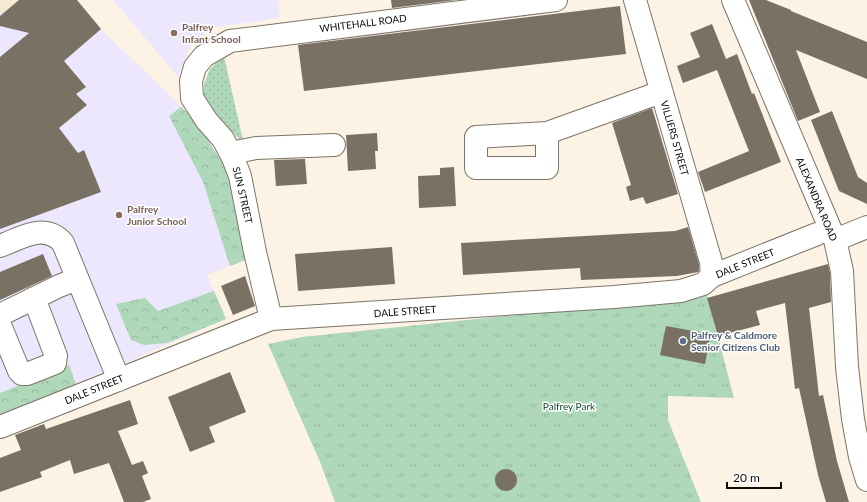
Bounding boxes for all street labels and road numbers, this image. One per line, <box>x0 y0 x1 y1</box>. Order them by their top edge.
street label: WHITEHALL ROAD <box>319 12 408 34</box>
street label: VILLIERS STREET <box>659 99 692 177</box>
street label: ALEXANDRA ROAD <box>794 155 840 243</box>
street label: SUN STREET <box>231 165 255 225</box>
street label: DALE STREET <box>714 246 776 280</box>
street label: DALE STREET <box>373 303 437 319</box>
street label: DALE STREET <box>63 372 125 406</box>

